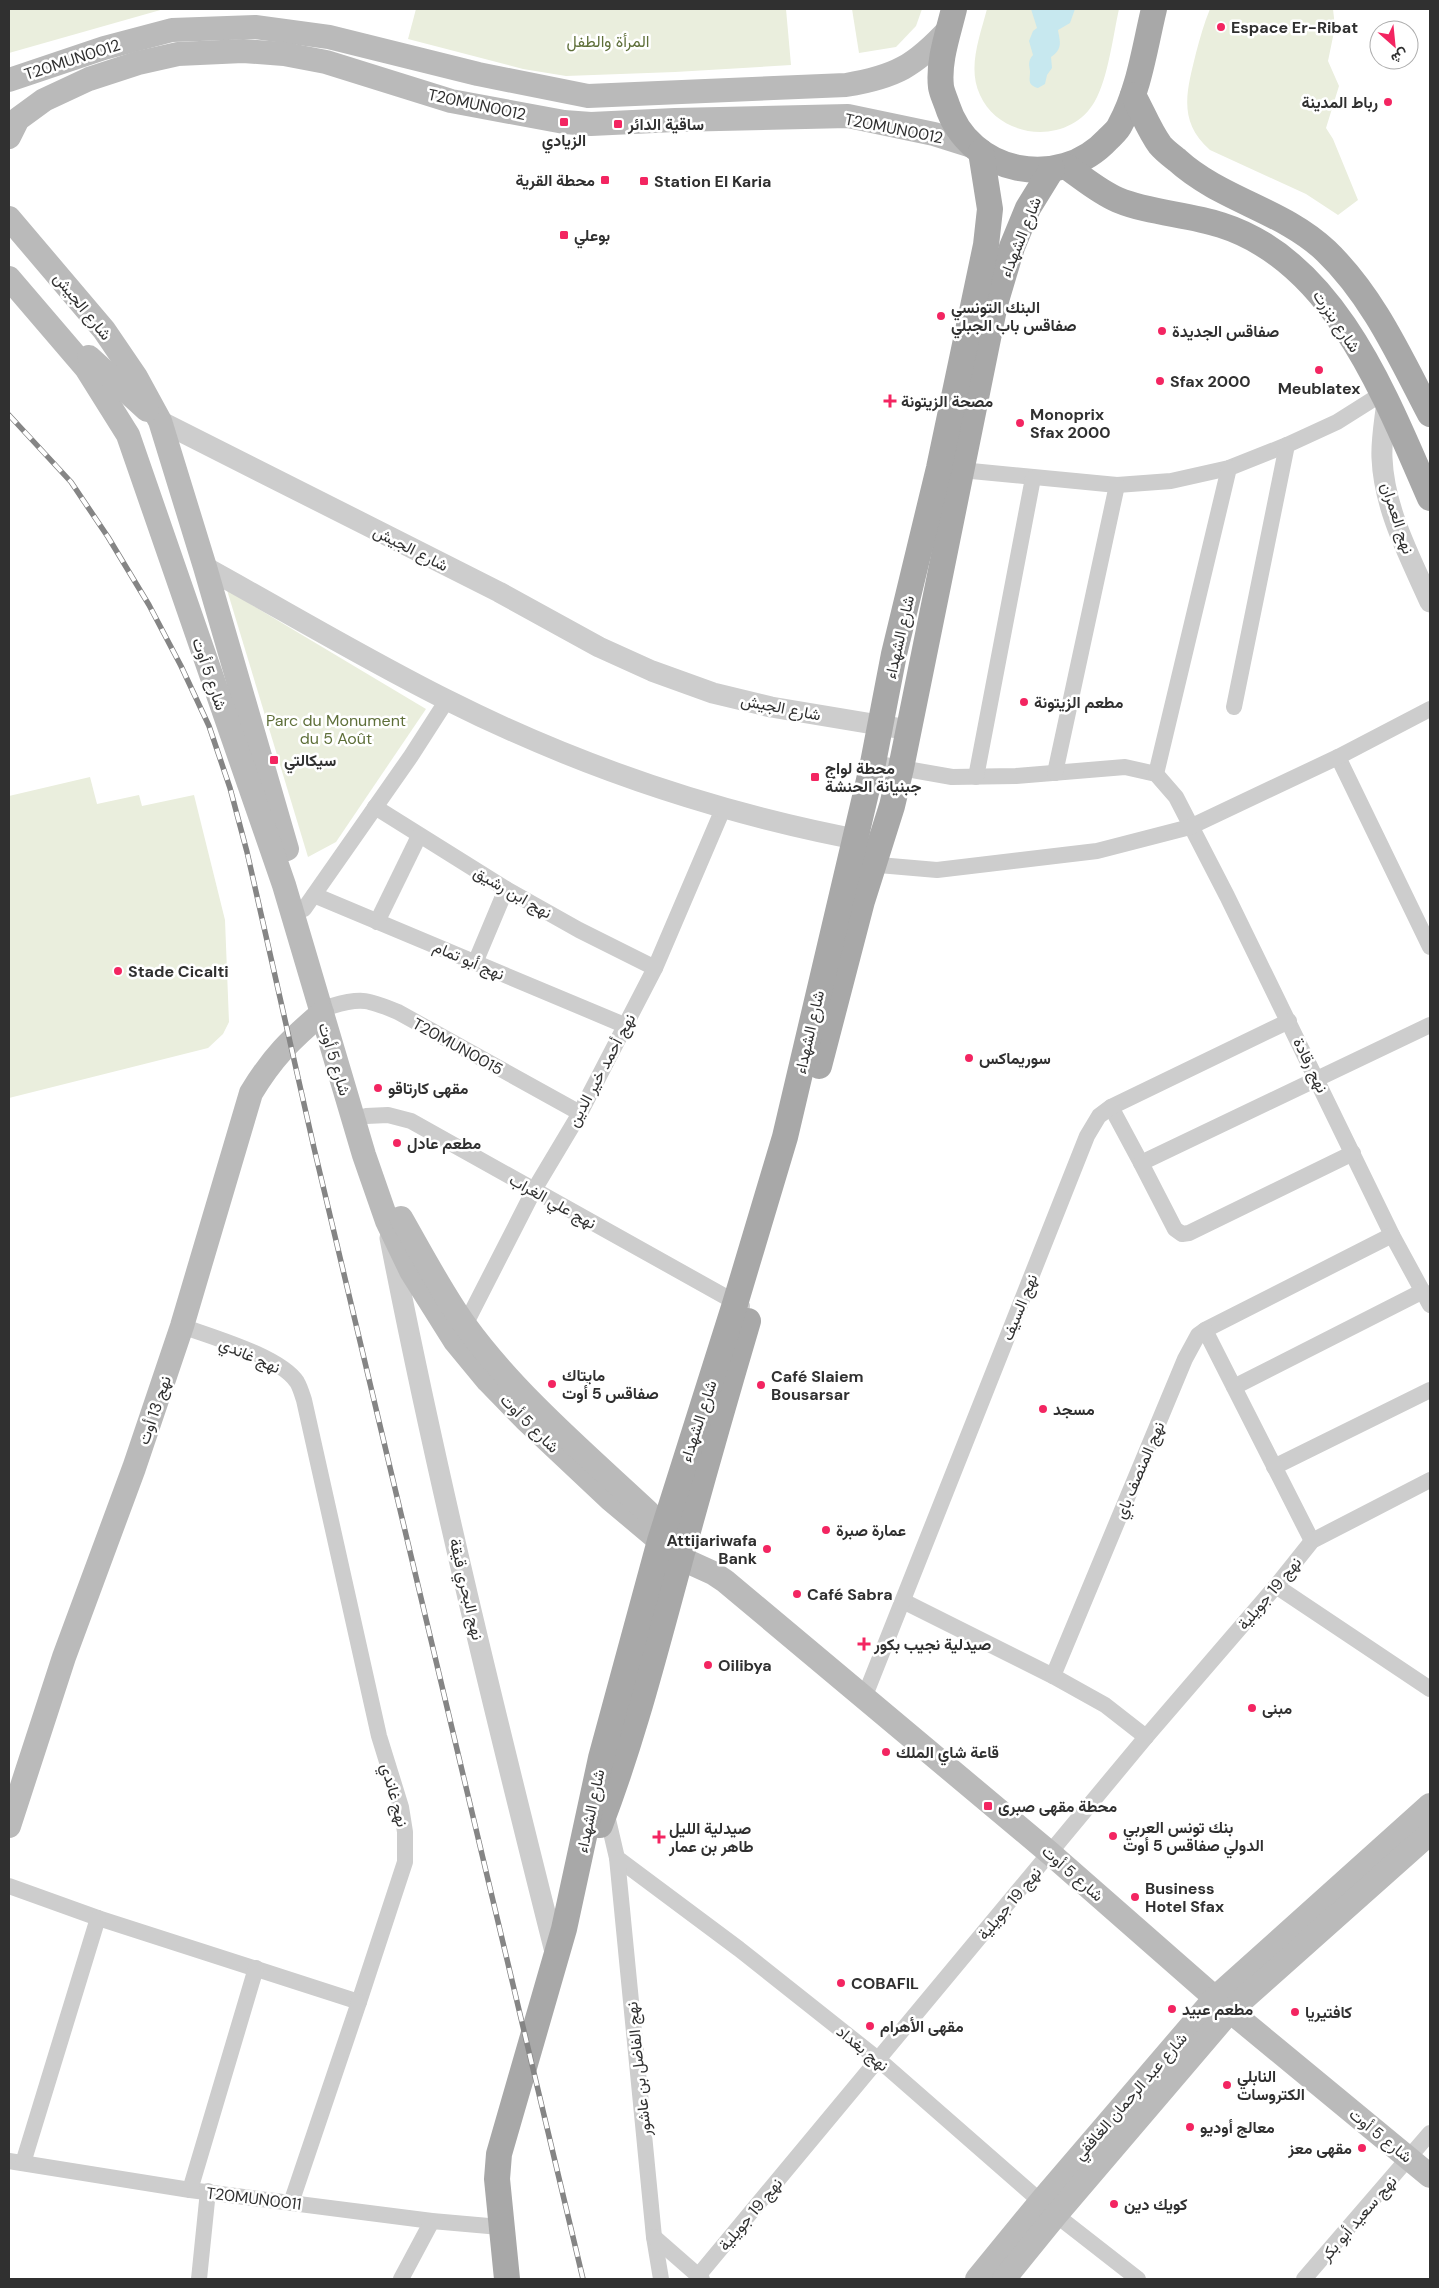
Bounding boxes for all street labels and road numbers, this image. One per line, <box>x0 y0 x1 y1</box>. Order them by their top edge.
street label: T20MUN0012 <box>21 34 123 85</box>
street label: T20MUN0012 <box>426 84 528 125</box>
street label: T20MUN0012 <box>843 109 945 148</box>
street label: شارع الشهداء <box>995 194 1047 281</box>
street label: شارع الجيش <box>48 268 116 345</box>
street label: شارع بنزرت <box>1307 286 1365 357</box>
street label: نهج العمران <box>1375 480 1419 557</box>
street label: شارع الجيش <box>369 521 452 577</box>
street label: شارع الشهداء <box>880 593 920 681</box>
street label: شارع 5 أوت <box>186 635 232 713</box>
street label: شارع الجيش <box>739 689 823 727</box>
street label: نهج ابن رشيق <box>469 862 556 924</box>
street label: نهج أبو تمام <box>430 936 508 986</box>
street label: شارع الشهداء <box>790 988 830 1076</box>
street label: نهج أحمد خير الدين <box>563 1010 641 1131</box>
street label: T20MUN0015 <box>409 1013 507 1080</box>
street label: شارع 5 أوت <box>313 1020 356 1099</box>
street label: نهج رقادة <box>1287 1034 1333 1097</box>
street label: نهج علي الغراب <box>504 1169 600 1237</box>
street label: نهج السيف <box>997 1271 1043 1344</box>
street label: نهج غاندي <box>215 1333 284 1381</box>
street label: نهج 13 أوت <box>133 1373 177 1448</box>
street label: شارع الشهداء <box>675 1378 723 1465</box>
street label: شارع 5 أوت <box>495 1389 564 1458</box>
street label: نهج المنصف باي <box>1110 1418 1172 1523</box>
street label: نهج البحري قيقة <box>442 1536 488 1643</box>
street label: نهج 19 جويلية <box>1233 1552 1307 1635</box>
street label: نهج غاندي <box>373 1761 413 1830</box>
street label: شارع الشهداء <box>571 1767 611 1855</box>
street label: شارع 5 أوت <box>1037 1841 1108 1907</box>
street label: نهج 19 جويلية <box>973 1862 1047 1945</box>
street label: نهج الفاضل بن عاشور <box>621 2001 657 2138</box>
street label: نهج بغداد <box>832 2021 893 2077</box>
street label: شارع عبد الرحمان الغافقي <box>1069 2028 1194 2167</box>
street label: شارع 5 أوت <box>1344 2104 1417 2168</box>
street label: نهج سعيد أبو بكر <box>1315 2171 1402 2267</box>
street label: نهج 19 جويلية <box>714 2173 788 2256</box>
street label: T20MUN0011 <box>205 2182 303 2215</box>

